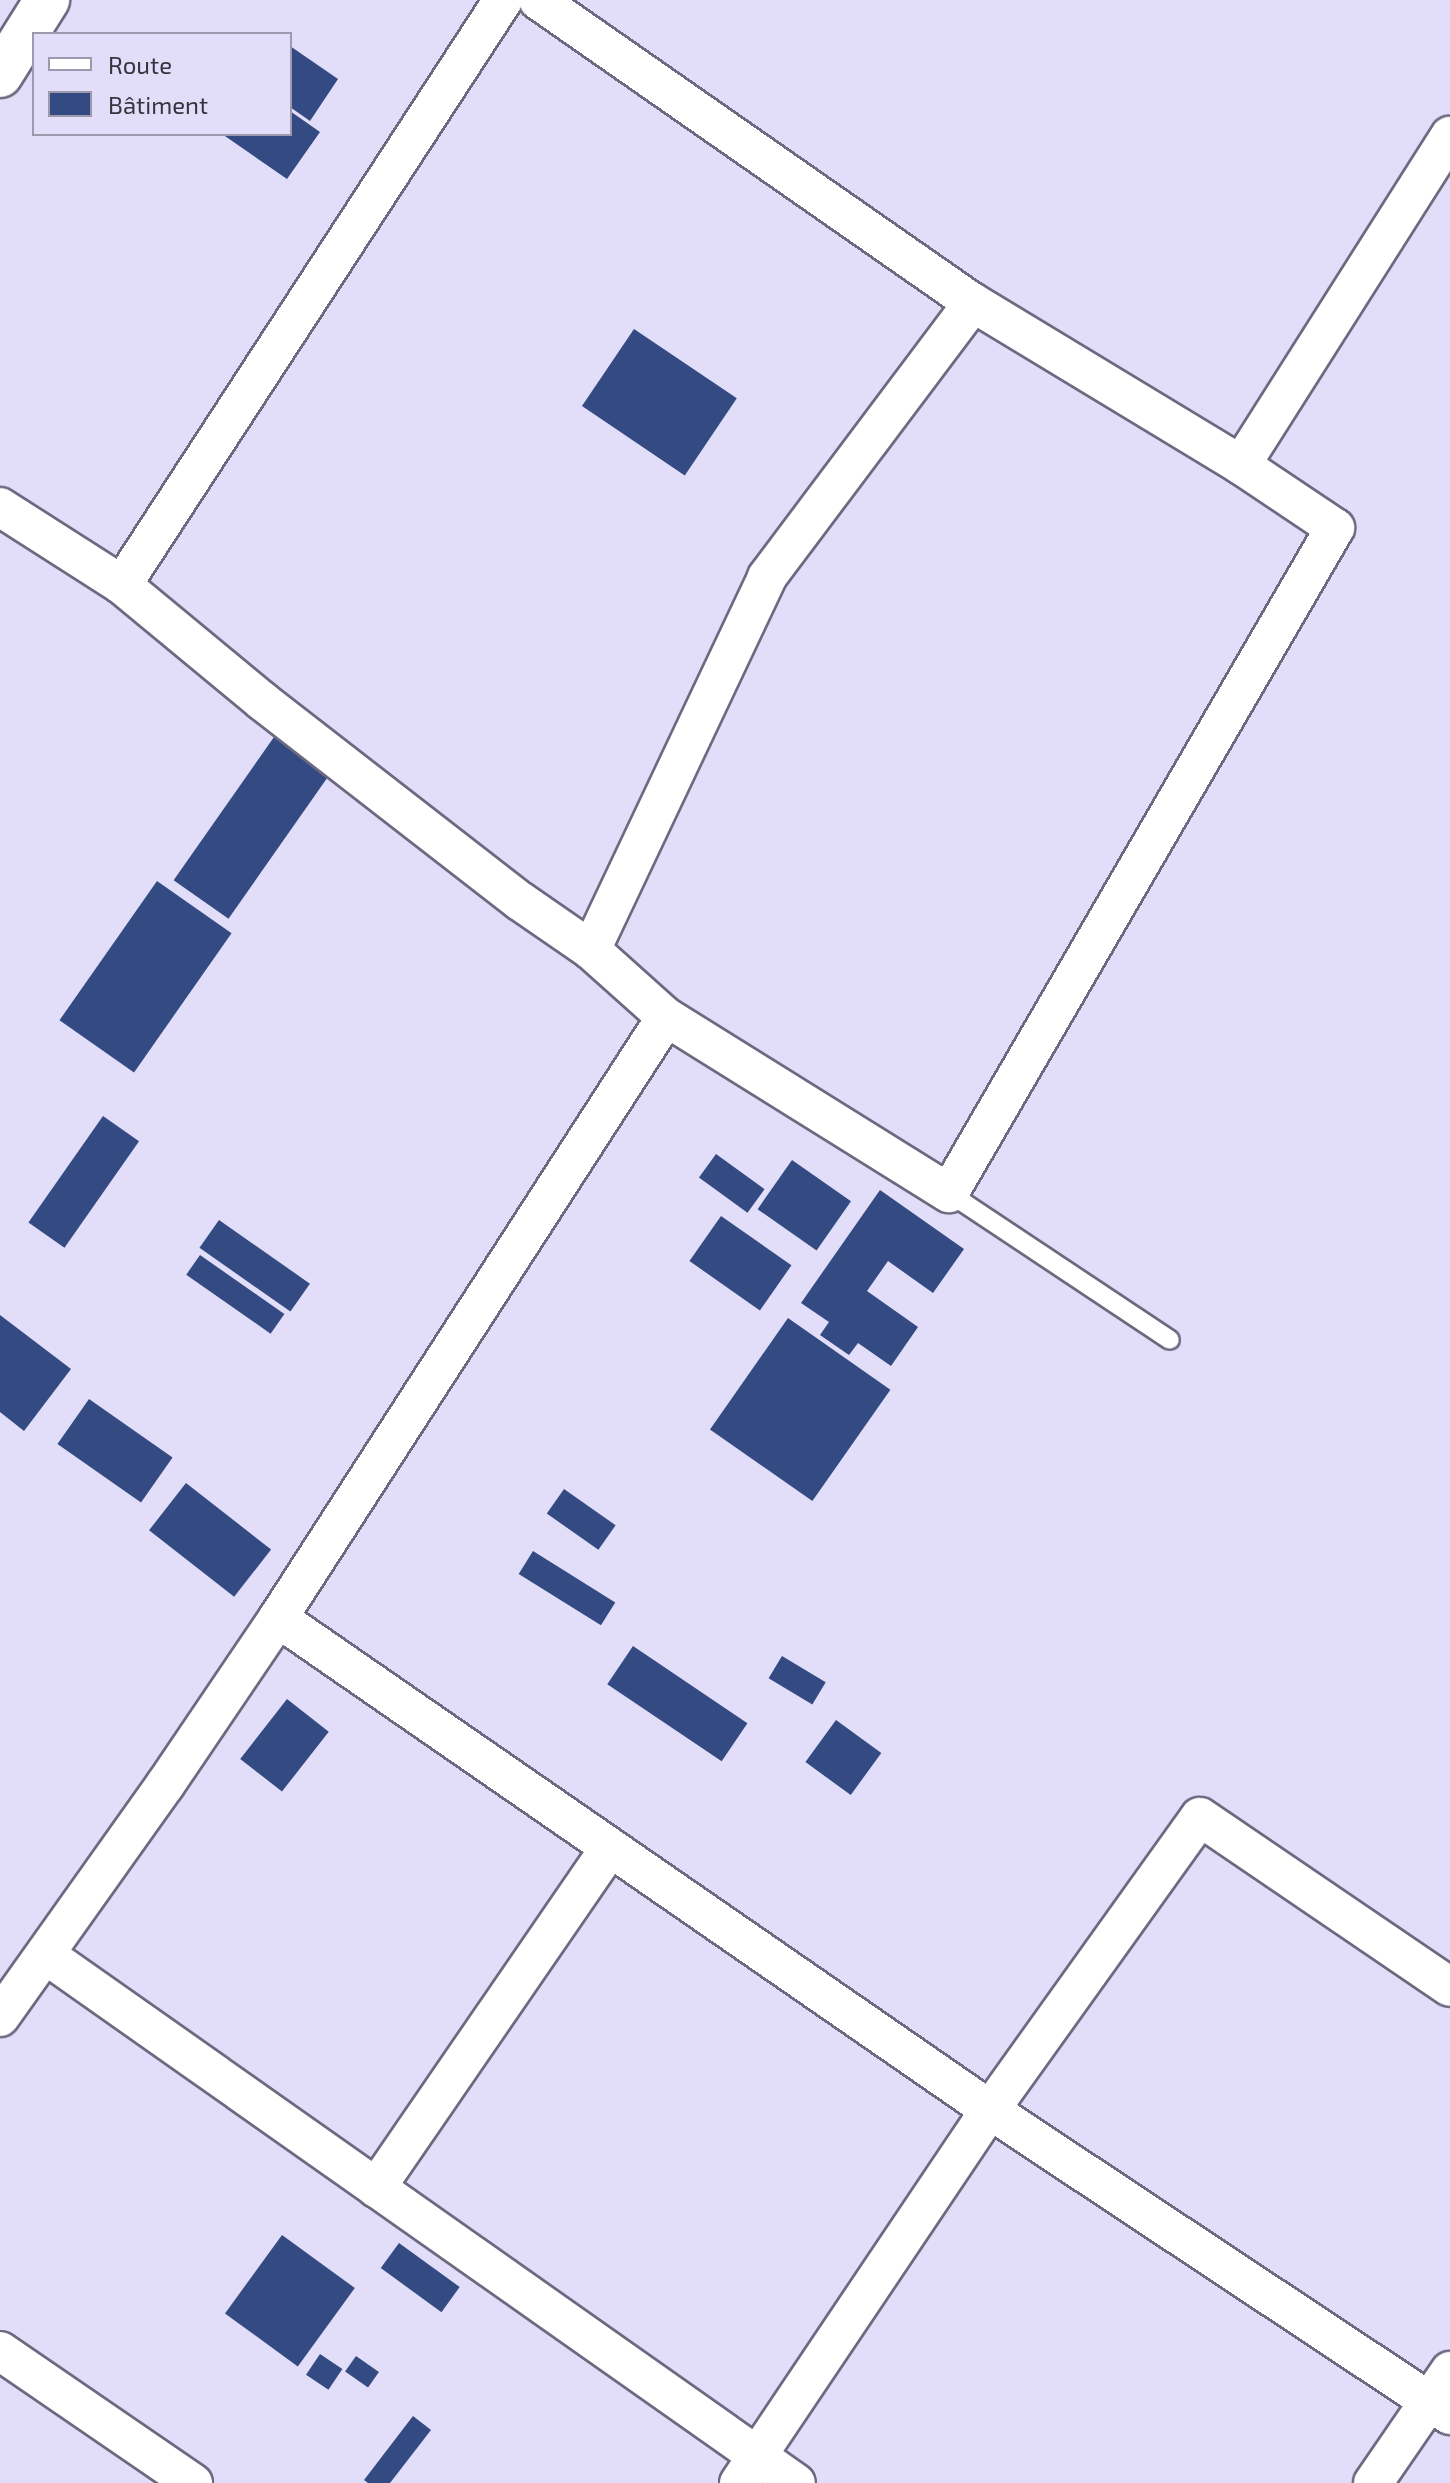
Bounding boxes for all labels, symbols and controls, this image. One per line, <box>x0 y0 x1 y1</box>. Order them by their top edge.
legend <box>32 32 292 136</box>
text: Route <box>108 50 172 79</box>
text: Bâtiment <box>108 90 208 119</box>

